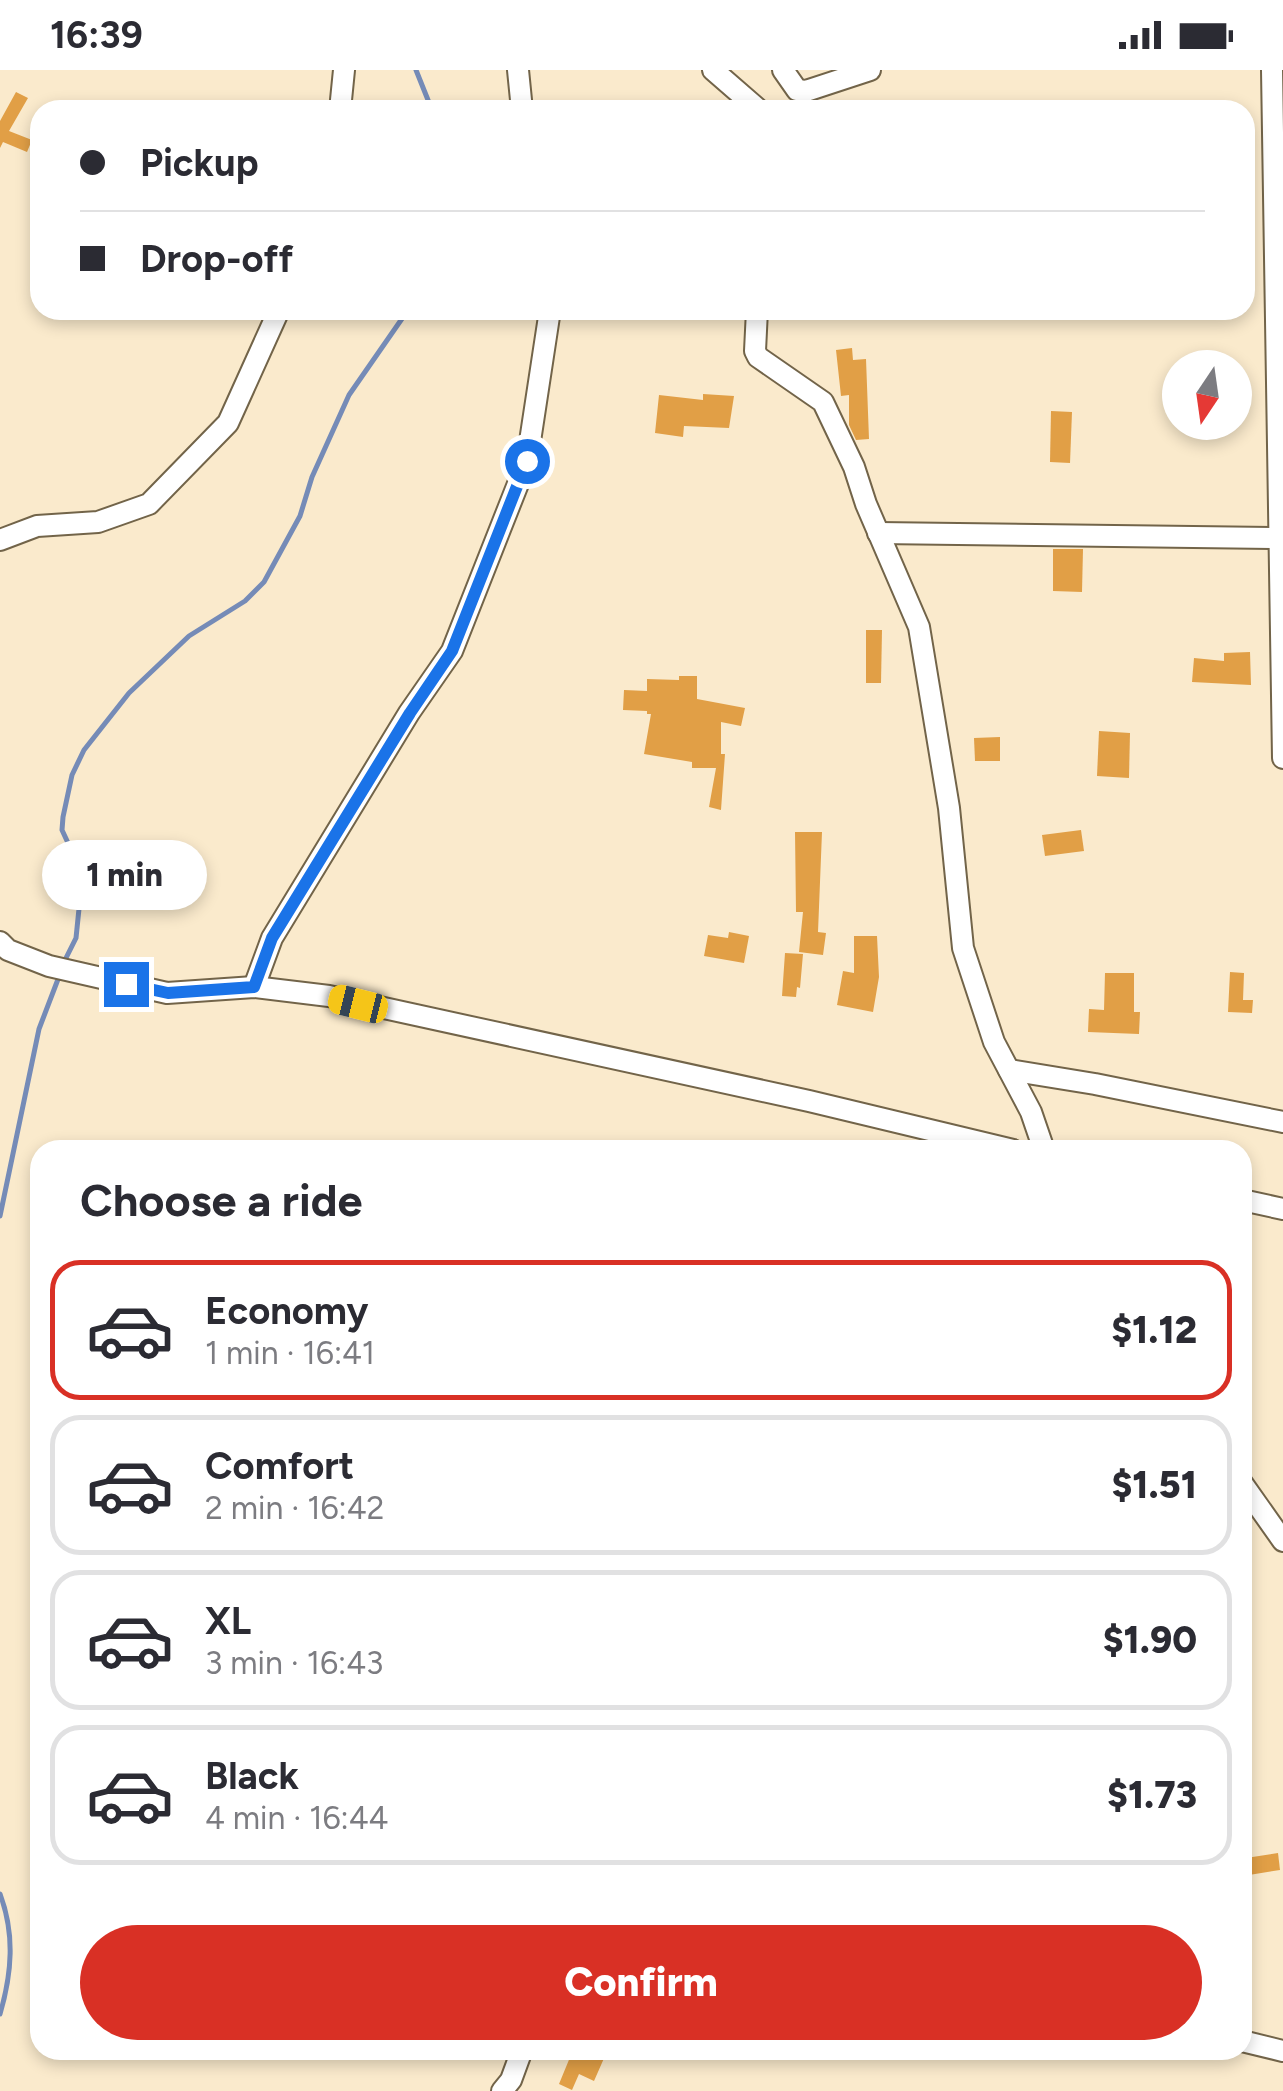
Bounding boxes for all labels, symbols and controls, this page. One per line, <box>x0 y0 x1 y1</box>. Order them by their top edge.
text: 16:39 <box>50 12 143 58</box>
text: Pickup <box>140 140 258 186</box>
text: Drop-off <box>140 236 293 282</box>
north arrow <box>1162 350 1252 440</box>
map controls <box>1162 350 1252 440</box>
route start <box>505 439 550 484</box>
callout: 1 min <box>44 839 208 909</box>
text: 1 min <box>86 856 163 894</box>
route end <box>104 962 149 1007</box>
car <box>325 982 391 1026</box>
text: Choose a ride <box>80 1173 362 1227</box>
icon: car <box>85 1285 175 1375</box>
text: Economy <box>205 1288 368 1334</box>
text: $1.12 <box>1111 1307 1197 1353</box>
text: 1 min · 16:41 <box>205 1334 375 1372</box>
icon: car <box>85 1440 175 1530</box>
text: Comfort <box>205 1443 354 1489</box>
text: $1.51 <box>1111 1462 1197 1508</box>
text: 2 min · 16:42 <box>205 1489 384 1527</box>
icon: car <box>85 1595 175 1685</box>
text: XL <box>205 1598 251 1644</box>
text: $1.90 <box>1103 1617 1197 1663</box>
text: 3 min · 16:43 <box>205 1644 383 1682</box>
icon: car <box>85 1750 175 1840</box>
text: Black <box>205 1753 299 1799</box>
text: $1.73 <box>1107 1772 1197 1818</box>
text: 4 min · 16:44 <box>205 1799 388 1837</box>
button: Confirm <box>80 1925 1202 2040</box>

